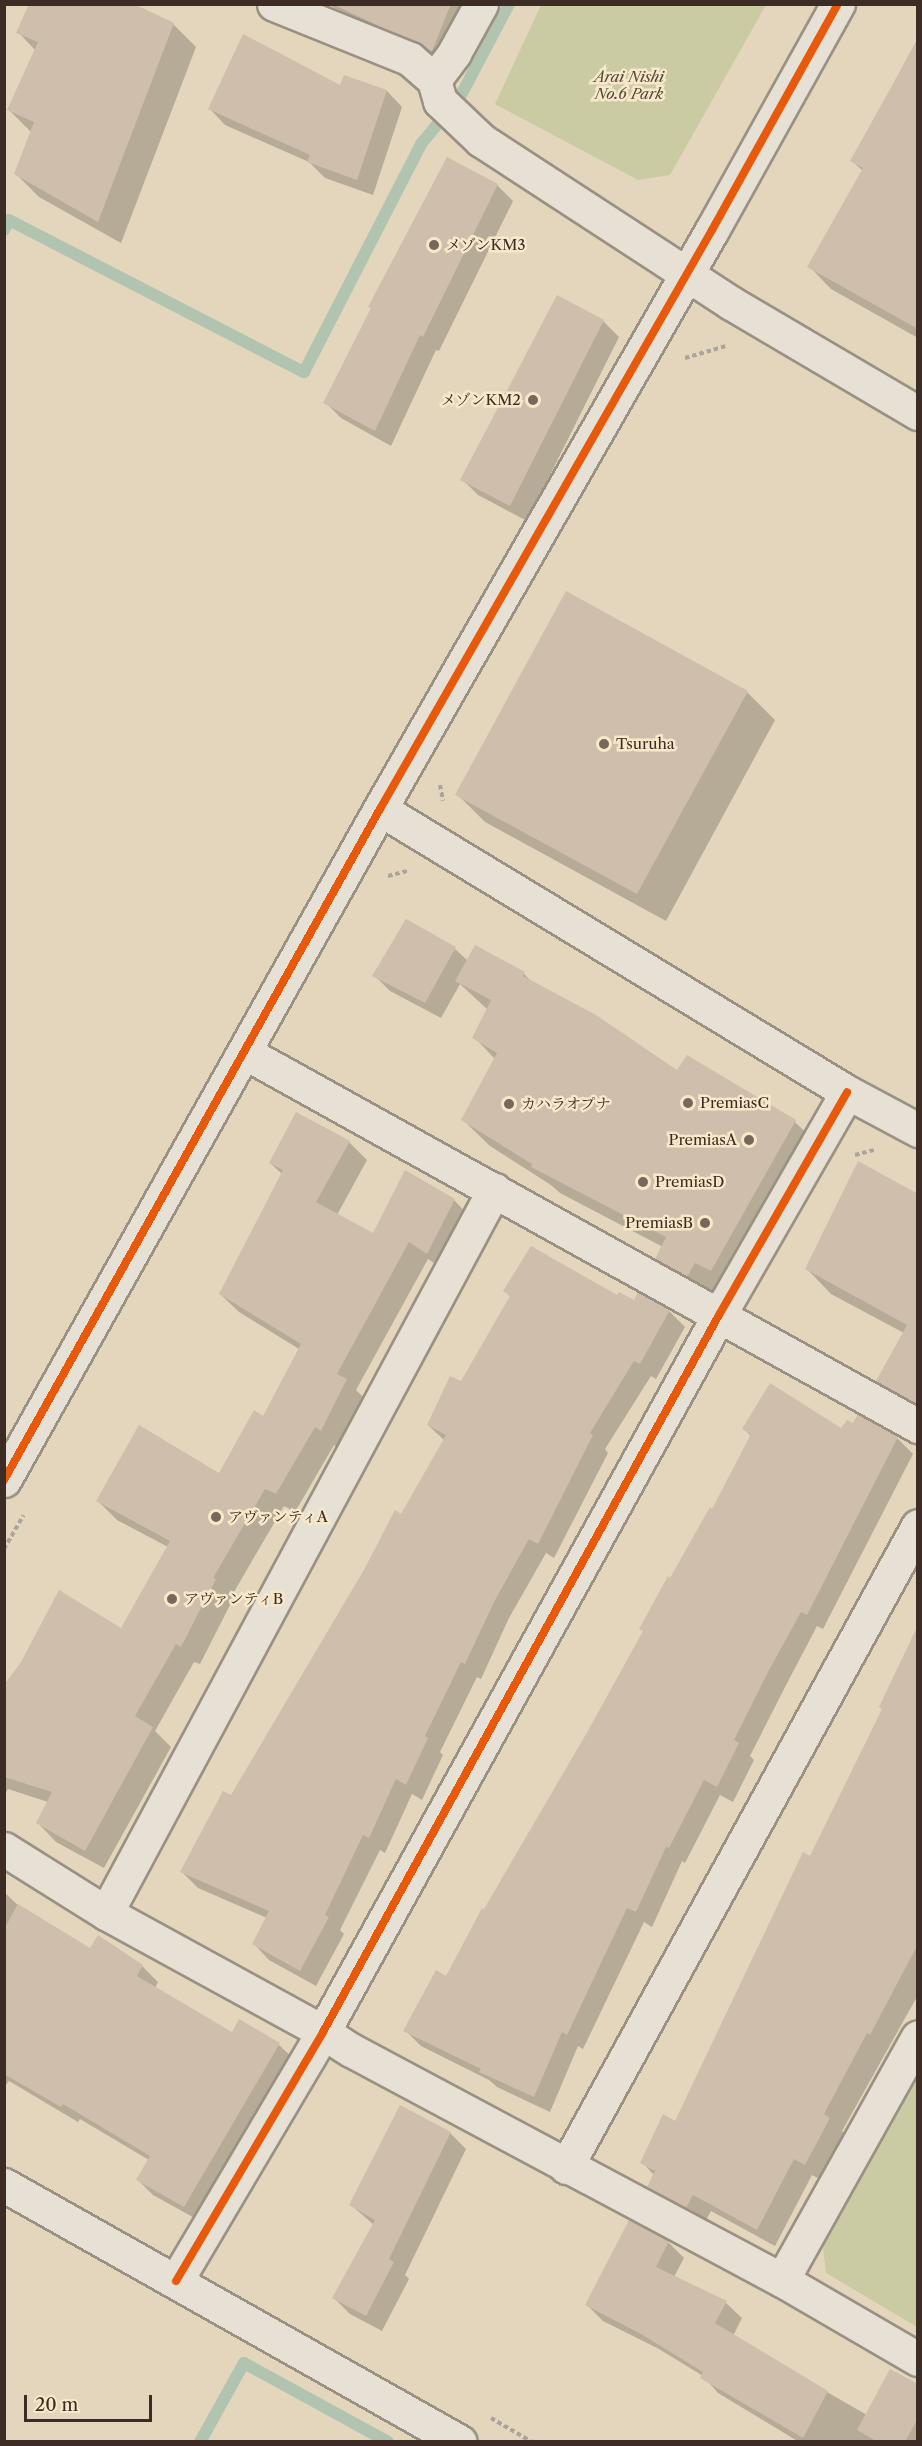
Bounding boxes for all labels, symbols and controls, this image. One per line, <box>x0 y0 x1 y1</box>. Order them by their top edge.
park label: Arai Nishi No.6 Park <box>594 67 664 102</box>
place label: メゾンKM3 <box>446 236 526 254</box>
marker: メゾンKM3 <box>427 238 441 252</box>
place label: メゾンKM2 <box>441 391 521 409</box>
marker: メゾンKM2 <box>526 393 540 407</box>
place label: Tsuruha <box>616 735 675 753</box>
marker: Tsuruha <box>597 737 611 751</box>
place label: PremiasC <box>700 1094 769 1112</box>
place label: カハラオプナ <box>521 1095 611 1113</box>
marker: PremiasC <box>681 1096 695 1110</box>
marker: カハラオプナ <box>502 1097 516 1111</box>
place label: PremiasA <box>668 1131 737 1149</box>
marker: PremiasA <box>742 1133 756 1147</box>
place label: PremiasD <box>655 1173 724 1191</box>
marker: PremiasD <box>636 1175 650 1189</box>
place label: PremiasB <box>625 1214 693 1232</box>
marker: PremiasB <box>698 1216 712 1230</box>
place label: アヴァンティA <box>228 1508 329 1526</box>
marker: アヴァンティA <box>209 1510 223 1524</box>
place label: アヴァンティB <box>184 1590 284 1608</box>
marker: アヴァンティB <box>165 1592 179 1606</box>
scale bar <box>27 2383 154 2421</box>
text: 20 m <box>35 2394 78 2416</box>

